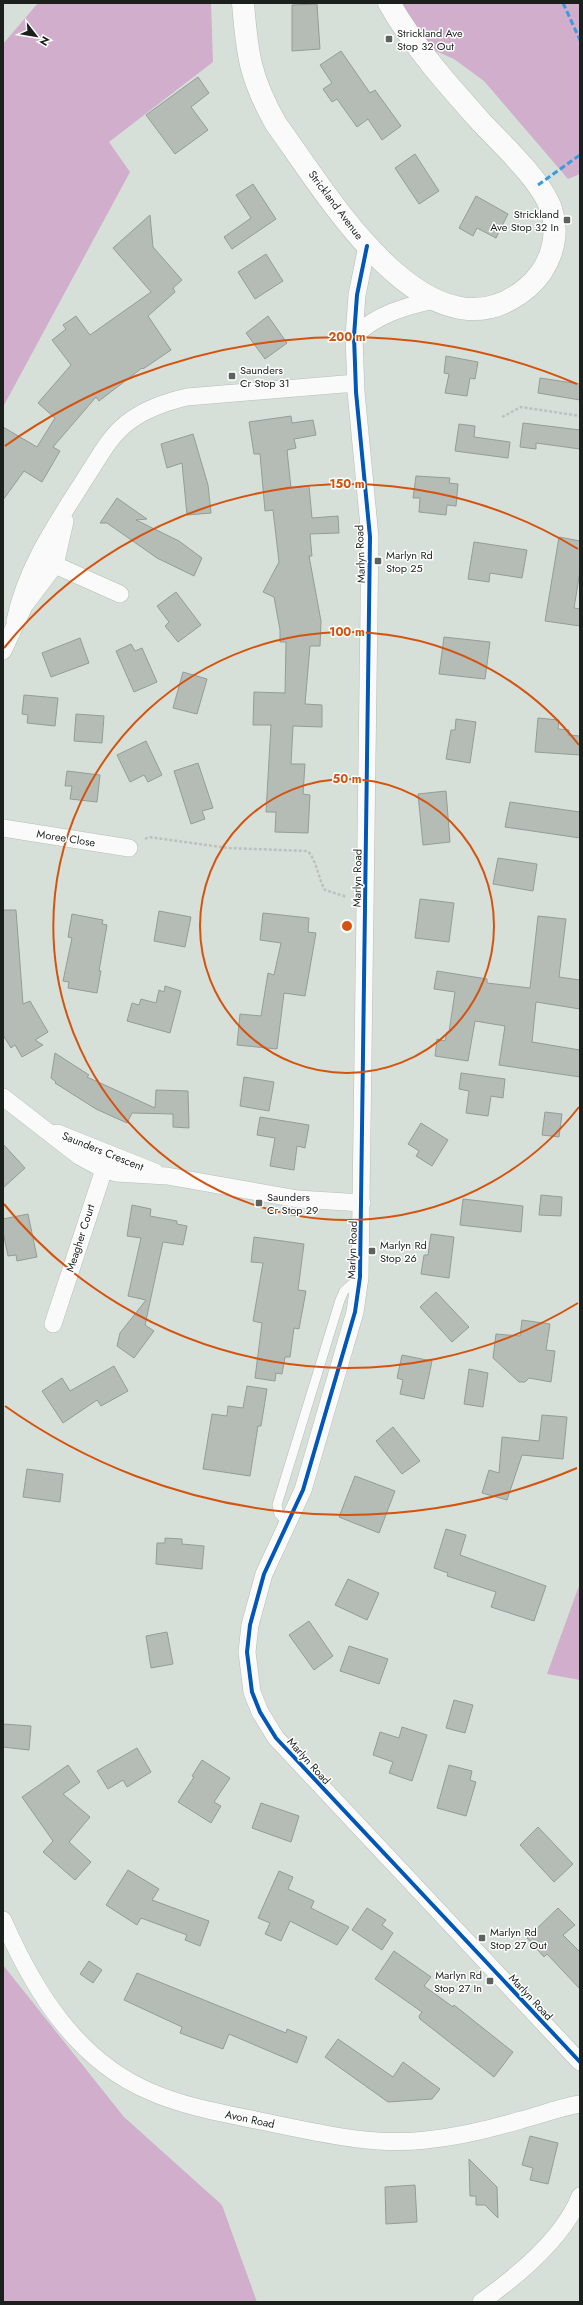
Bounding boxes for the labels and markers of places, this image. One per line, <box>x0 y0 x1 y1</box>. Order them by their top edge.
place label: Strickland Ave Stop 32 Out <box>397 25 463 54</box>
marker: Strickland Ave Stop 32 Out <box>384 34 394 44</box>
place label: Strickland Ave Stop 32 In <box>490 206 559 235</box>
marker: Strickland Ave Stop 32 In <box>562 215 572 225</box>
place label: Saunders Cr Stop 31 <box>240 362 290 391</box>
marker: Saunders Cr Stop 31 <box>227 371 237 381</box>
place label: Marlyn Rd Stop 25 <box>386 547 433 576</box>
marker: Marlyn Rd Stop 25 <box>373 556 383 566</box>
centre of rings <box>340 919 354 933</box>
place label: Saunders Cr Stop 29 <box>267 1189 318 1218</box>
marker: Saunders Cr Stop 29 <box>254 1198 264 1208</box>
place label: Marlyn Rd Stop 26 <box>380 1237 427 1266</box>
marker: Marlyn Rd Stop 26 <box>367 1246 377 1256</box>
place label: Marlyn Rd Stop 27 Out <box>490 1924 547 1953</box>
marker: Marlyn Rd Stop 27 Out <box>477 1933 487 1943</box>
place label: Marlyn Rd Stop 27 In <box>434 1967 482 1996</box>
marker: Marlyn Rd Stop 27 In <box>485 1976 495 1986</box>

